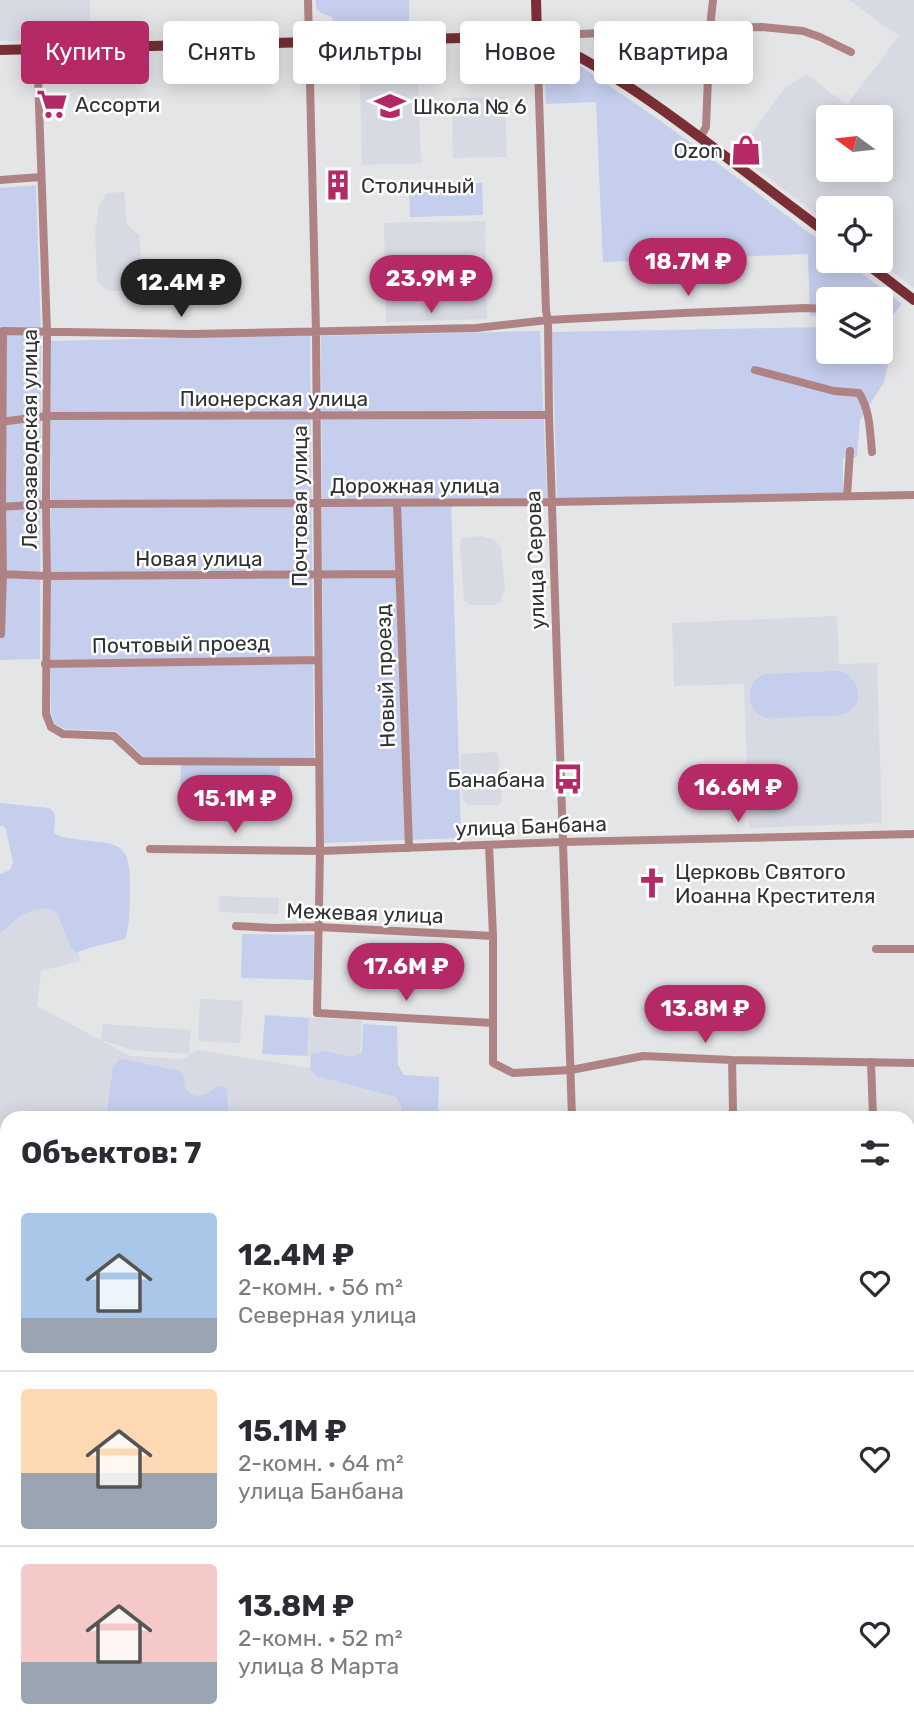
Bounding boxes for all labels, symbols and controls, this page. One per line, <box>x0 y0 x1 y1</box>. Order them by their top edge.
chip: Купить <box>21 21 149 84</box>
chip: Снять <box>163 21 279 84</box>
chip: Фильтры <box>293 21 446 84</box>
chip: Новое <box>460 21 580 84</box>
chip: Квартира <box>594 21 753 84</box>
supermarket icon: Ассорти <box>35 87 69 121</box>
school or university icon: Школа № 6 <box>373 89 407 123</box>
place label: Ассорти <box>75 92 160 117</box>
place label: Школа № 6 <box>413 94 527 119</box>
north arrow <box>816 105 892 182</box>
map controls <box>816 105 893 364</box>
shop icon: Ozon <box>729 133 763 167</box>
place label: Ozon <box>673 138 723 163</box>
building icon: Столичный <box>321 168 355 202</box>
place label: Столичный <box>361 173 475 198</box>
button: locate <box>816 196 893 273</box>
pin: 18.7M ₽ <box>623 238 753 298</box>
text: 18.7M ₽ <box>645 247 731 275</box>
pin: 23.9M ₽ <box>366 256 496 315</box>
pin: 12.4M ₽ <box>116 260 246 319</box>
text: 23.9M ₽ <box>386 264 477 292</box>
text: 12.4M ₽ <box>137 268 225 296</box>
button: layers <box>816 287 893 364</box>
street label: Лесозаводская улица <box>17 329 42 549</box>
street label: Пионерская улица <box>180 386 368 411</box>
street label: Почтовая улица <box>287 425 312 587</box>
street label: Дорожная улица <box>330 473 500 498</box>
street label: улица Серова <box>520 490 550 630</box>
street label: Новая улица <box>135 546 263 571</box>
street label: Новый проезд <box>370 604 400 748</box>
street label: Почтовый проезд <box>92 630 270 658</box>
bus stop icon: Банабана <box>551 762 585 796</box>
pin: 16.6M ₽ <box>673 764 803 824</box>
place label: Банабана <box>447 767 545 792</box>
text: 16.6M ₽ <box>694 773 782 801</box>
pin: 15.1M ₽ <box>170 776 300 835</box>
text: 15.1M ₽ <box>193 784 277 812</box>
street label: улица Банбана <box>455 811 607 841</box>
place label: Церковь Святого Иоанна Крестителя <box>675 859 875 908</box>
church icon: Церковь Святого Иоанна Крестителя <box>635 866 669 900</box>
street label: Межевая улица <box>286 898 444 928</box>
pin: 17.6M ₽ <box>341 944 471 1003</box>
text: 17.6M ₽ <box>363 952 449 980</box>
pin: 13.8M ₽ <box>640 986 770 1045</box>
text: 13.8M ₽ <box>660 994 750 1022</box>
icon: filters <box>856 1134 894 1172</box>
text: Объектов: 7 <box>21 1135 202 1171</box>
text: 12.4M ₽ <box>238 1237 354 1273</box>
icon: home <box>77 1241 161 1325</box>
icon: heart <box>856 1264 894 1302</box>
text: 2-комн. · 56 m² <box>238 1273 403 1301</box>
text: Северная улица <box>238 1301 417 1329</box>
text: 15.1M ₽ <box>238 1413 347 1449</box>
icon: home <box>77 1417 161 1501</box>
icon: heart <box>856 1440 894 1478</box>
text: 2-комн. · 64 m² <box>238 1449 404 1477</box>
text: улица Банбана <box>238 1477 404 1505</box>
text: 13.8M ₽ <box>238 1588 354 1624</box>
icon: home <box>77 1592 161 1676</box>
icon: heart <box>856 1615 894 1653</box>
text: 2-комн. · 52 m² <box>238 1624 403 1652</box>
text: улица 8 Марта <box>238 1652 399 1680</box>

